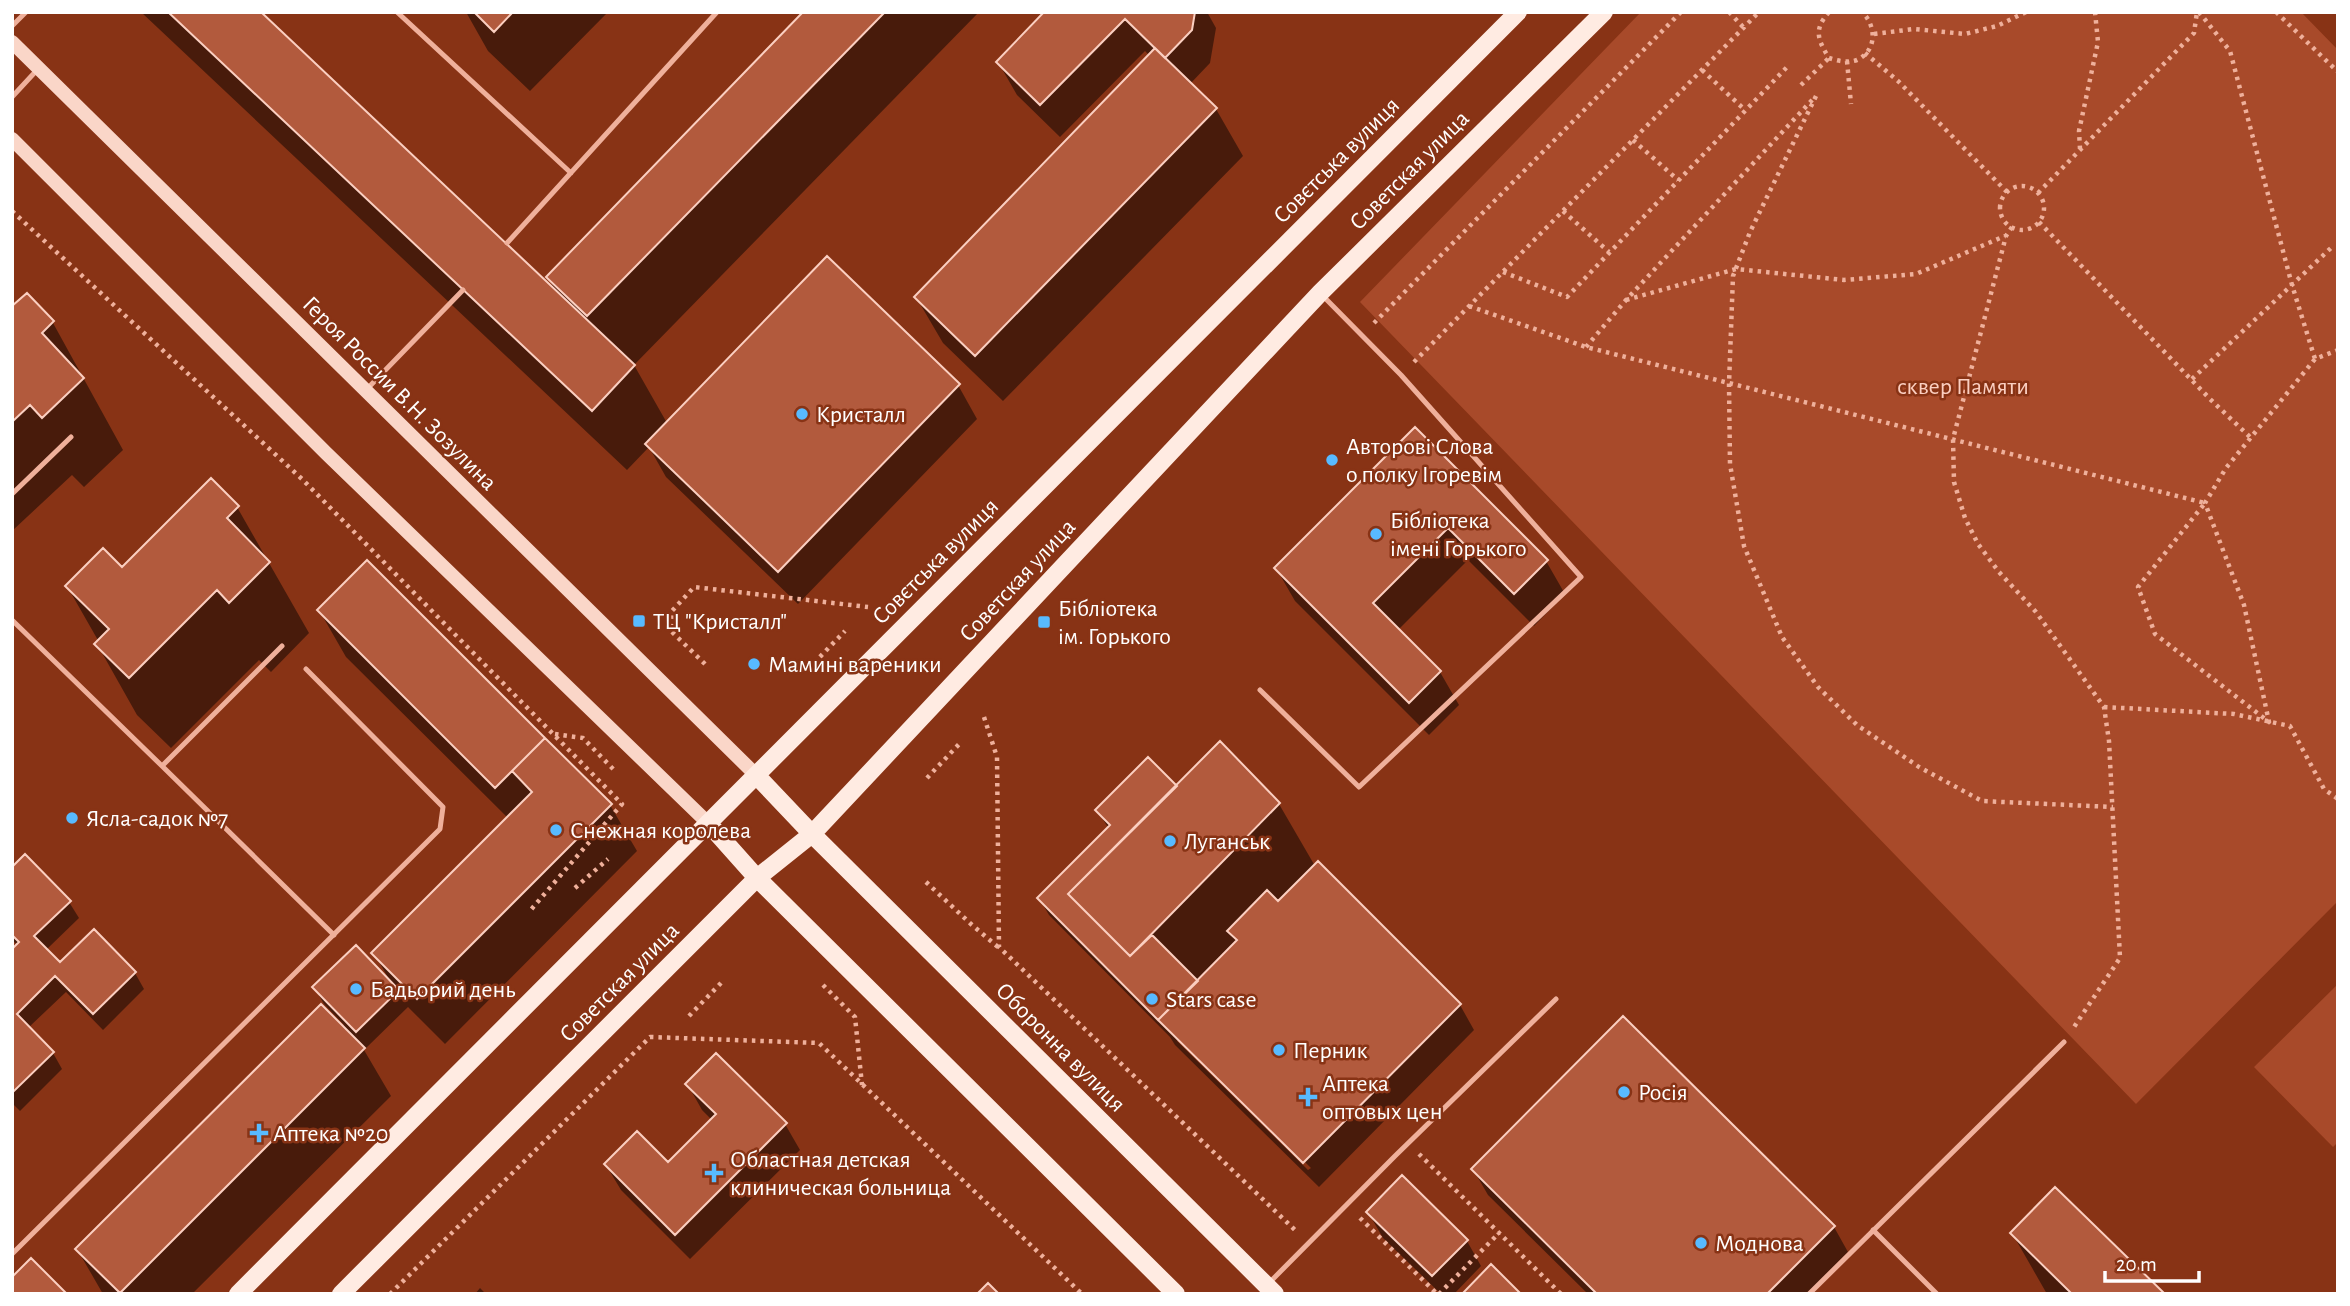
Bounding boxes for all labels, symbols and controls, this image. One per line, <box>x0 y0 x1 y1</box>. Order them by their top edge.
street label: Совєтська вулиця <box>1269 93 1404 228</box>
street label: Советская улица <box>1345 106 1474 235</box>
street label: Героя России В.Н. Зозулина <box>298 292 501 495</box>
park label: сквер Памяти <box>1897 375 2029 399</box>
place label: Кристалл <box>816 403 906 427</box>
marker: Кристалл <box>794 406 810 422</box>
place label: Авторові Слова о полку Ігоревім <box>1346 435 1502 487</box>
marker: Авторові Слова о полку Ігоревім <box>1324 452 1340 468</box>
street label: Совєтська вулиця <box>868 494 1003 629</box>
place label: Бібліотека імені Горького <box>1390 509 1527 561</box>
street label: Советская улица <box>955 515 1080 647</box>
marker: Бібліотека імені Горького <box>1368 526 1384 542</box>
place label: Бібліотека ім. Горького <box>1058 597 1171 649</box>
place label: ТЦ "Кристалл" <box>653 610 787 634</box>
marker: ТЦ "Кристалл" <box>631 613 647 629</box>
marker: Бібліотека ім. Горького <box>1036 614 1052 630</box>
place label: Мамині вареники <box>768 653 942 677</box>
marker: Мамині вареники <box>746 656 762 672</box>
place label: Ясла-садок №7 <box>86 807 228 831</box>
marker: Ясла-садок №7 <box>64 810 80 826</box>
place label: Снежная королева <box>570 819 751 843</box>
marker: Снежная королева <box>548 822 564 838</box>
place label: Луганськ <box>1184 830 1270 854</box>
marker: Луганськ <box>1162 833 1178 849</box>
street label: Советская улица <box>555 918 684 1047</box>
place label: Бадьорий день <box>370 978 515 1002</box>
street label: Оборонна вулиця <box>991 978 1130 1117</box>
marker: Бадьорий день <box>348 981 364 997</box>
place label: Stars case <box>1166 988 1256 1012</box>
marker: Stars case <box>1144 991 1160 1007</box>
place label: Перник <box>1293 1039 1367 1063</box>
marker: Перник <box>1271 1042 1287 1058</box>
place label: Аптека оптовых цен <box>1322 1072 1442 1124</box>
place label: Росія <box>1638 1081 1688 1105</box>
marker: Росія <box>1616 1084 1632 1100</box>
marker: Аптека оптовых цен <box>1300 1089 1316 1105</box>
place label: Аптека №20 <box>273 1122 389 1146</box>
marker: Аптека №20 <box>251 1125 267 1141</box>
place label: Областная детская клиническая больница <box>730 1148 951 1200</box>
marker: Областная детская клиническая больница <box>704 1163 724 1183</box>
place label: Моднова <box>1715 1232 1804 1256</box>
marker: Моднова <box>1693 1235 1709 1251</box>
scale bar <box>2105 1240 2200 1284</box>
text: 20 m <box>2116 1254 2157 1275</box>

